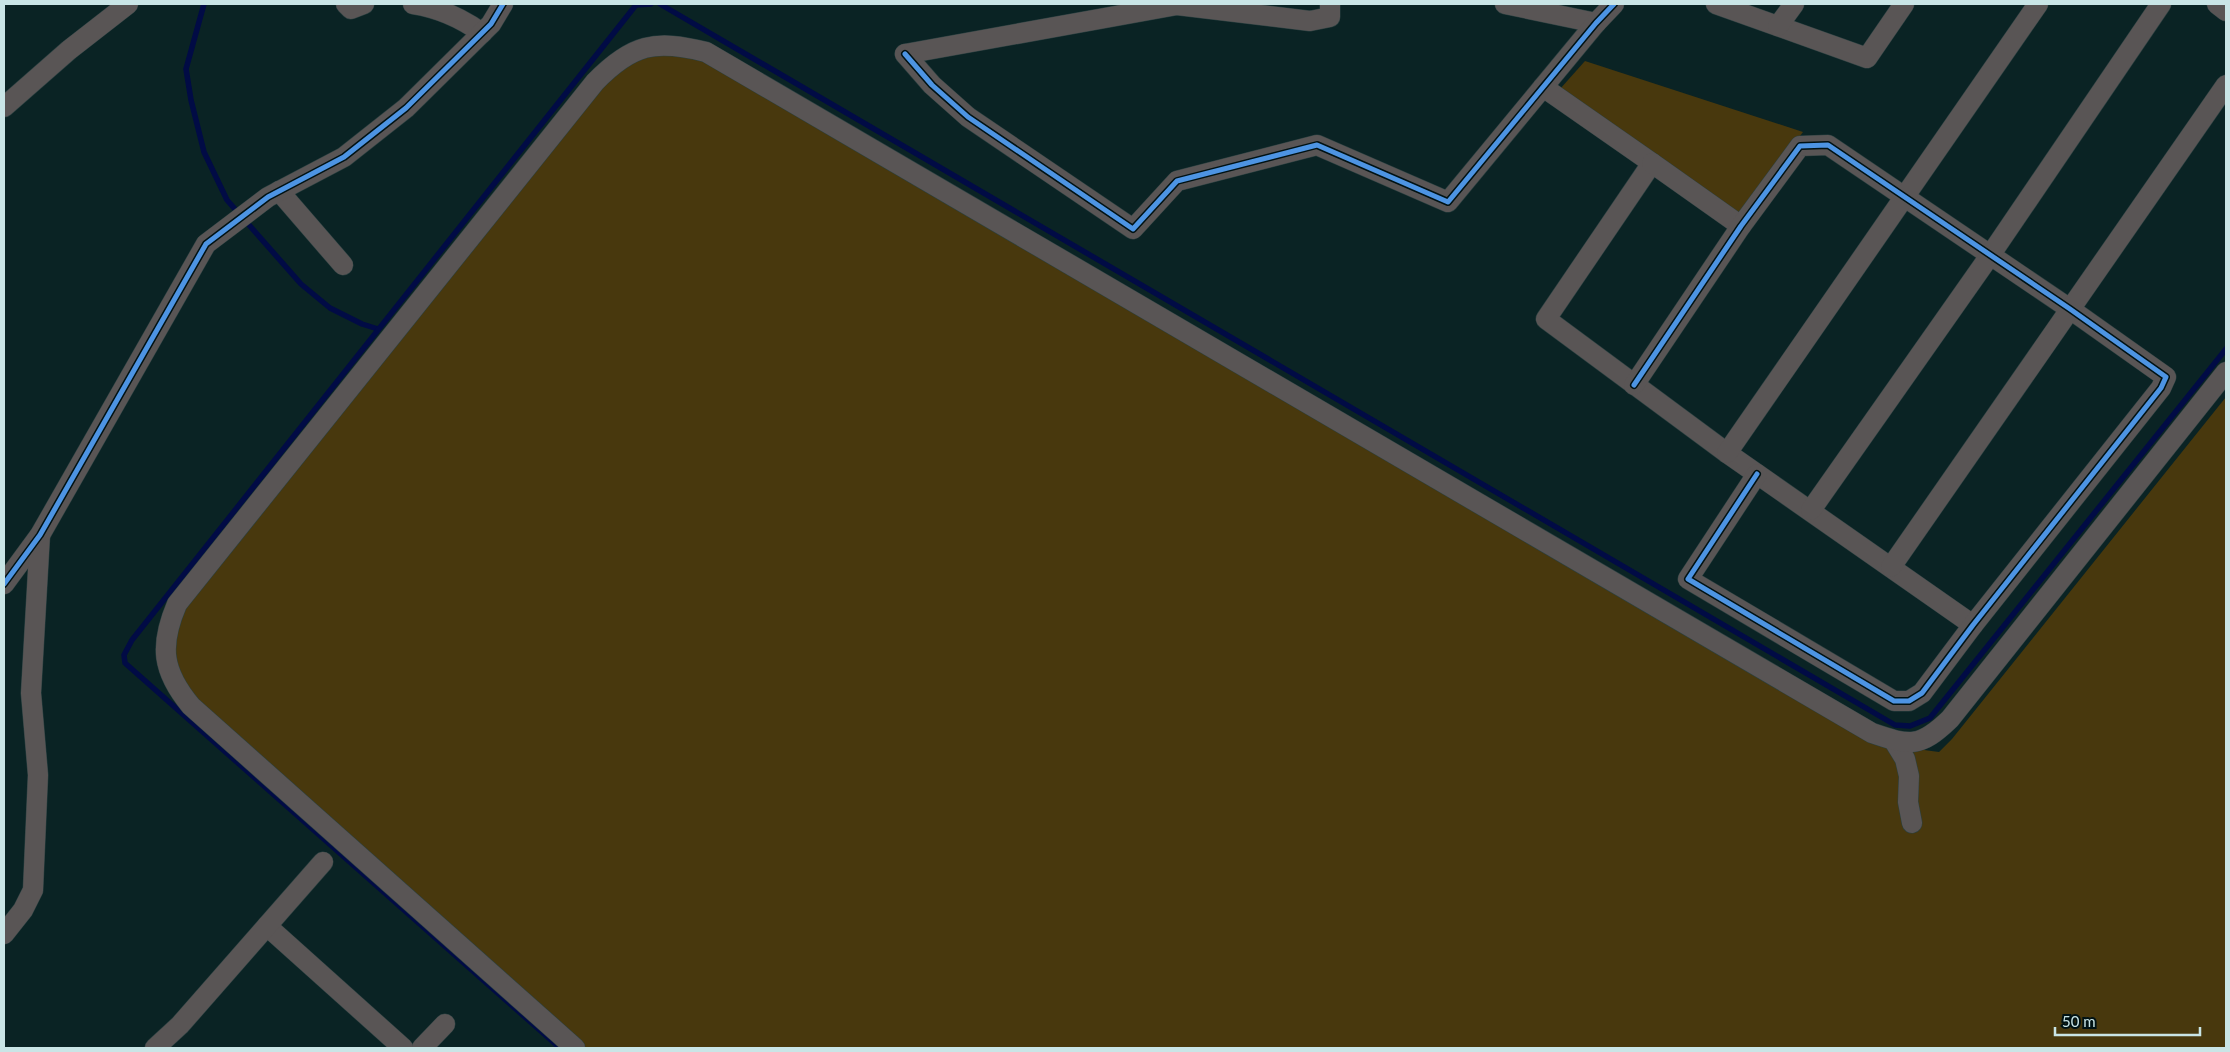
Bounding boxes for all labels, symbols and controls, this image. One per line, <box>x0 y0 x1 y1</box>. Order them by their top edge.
scale bar <box>2055 1004 2200 1036</box>
text: 50 m <box>2062 1012 2096 1030</box>

